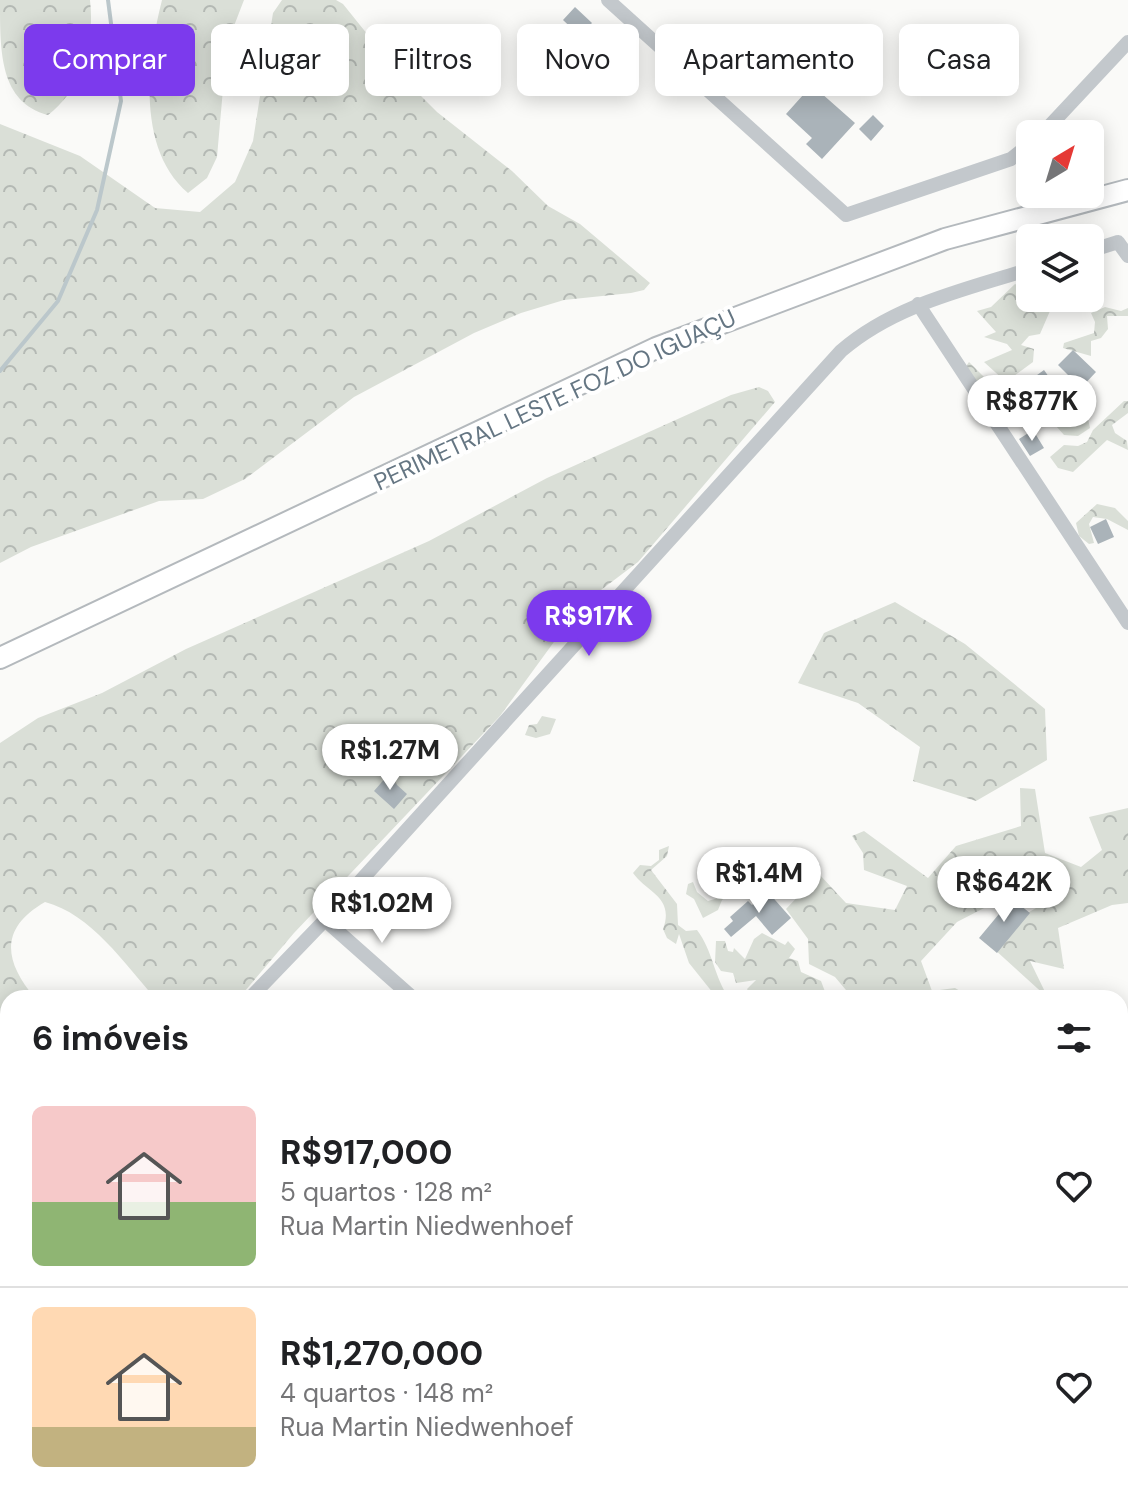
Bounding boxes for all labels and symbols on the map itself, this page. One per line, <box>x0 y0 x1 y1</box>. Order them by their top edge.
north arrow <box>1016 120 1104 208</box>
street label: PERIMETRAL LESTE FOZ DO IGUAÇU <box>369 302 741 497</box>
pin: R$877K <box>967 375 1097 443</box>
pin: R$917K <box>524 590 654 658</box>
pin: R$1.27M <box>316 724 464 792</box>
pin: R$1.4M <box>694 847 824 915</box>
pin: R$642K <box>939 856 1069 924</box>
pin: R$1.02M <box>308 877 456 945</box>

